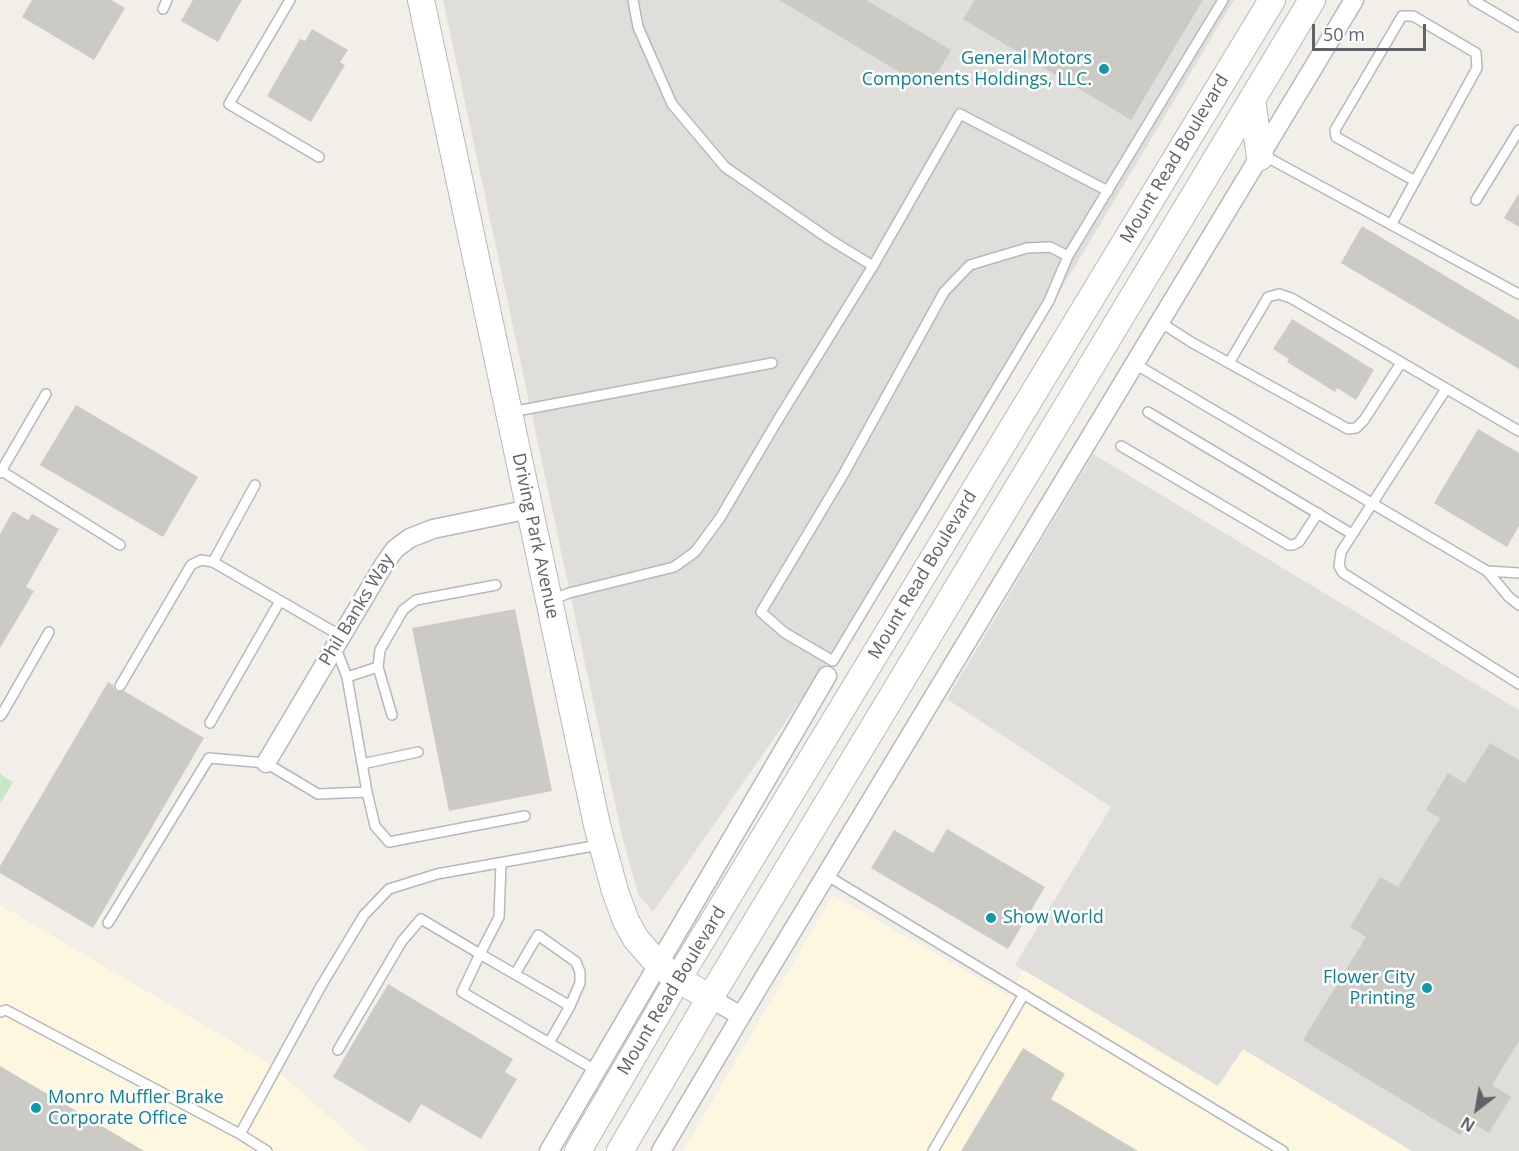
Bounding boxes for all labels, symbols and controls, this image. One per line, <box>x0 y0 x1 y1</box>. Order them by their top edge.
scale bar <box>1315 12 1429 50</box>
text: 50 m <box>1323 22 1365 46</box>
place label: General Motors Components Holdings, LLC. <box>862 48 1092 90</box>
marker: General Motors Components Holdings, LLC. <box>1097 62 1111 76</box>
street label: Mount Read Boulevard <box>1116 71 1234 247</box>
street label: Driving Park Avenue <box>507 451 563 621</box>
street label: Mount Read Boulevard <box>864 487 982 663</box>
street label: Phil Banks Way <box>315 550 399 670</box>
street label: Mount Read Boulevard <box>613 903 731 1079</box>
place label: Show World <box>1003 907 1104 929</box>
marker: Show World <box>984 911 998 925</box>
place label: Flower City Printing <box>1323 967 1415 1010</box>
marker: Flower City Printing <box>1420 981 1434 995</box>
north arrow <box>1447 1079 1507 1139</box>
place label: Monro Muffler Brake Corporate Office <box>48 1087 223 1130</box>
marker: Monro Muffler Brake Corporate Office <box>29 1101 43 1115</box>
text: N <box>1456 1112 1479 1137</box>

